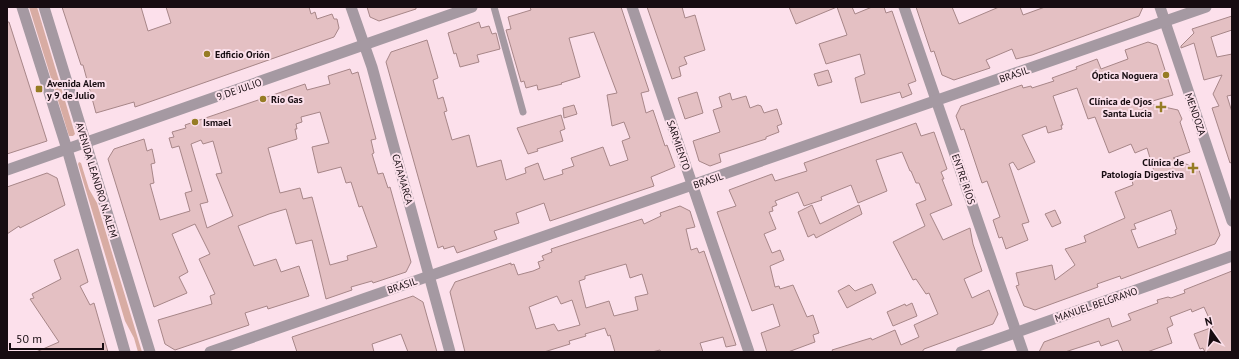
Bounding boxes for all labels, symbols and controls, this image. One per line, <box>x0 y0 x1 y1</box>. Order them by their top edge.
place label: Edficio Orión <box>215 48 270 61</box>
marker: Edficio Orión <box>202 49 212 59</box>
street label: BRASIL <box>997 63 1031 86</box>
place label: Óptica Noguera <box>1092 69 1158 82</box>
marker: Óptica Noguera <box>1161 70 1171 80</box>
street label: 9 DE JULIO <box>215 76 264 103</box>
place label: Avenida Alem y 9 de Julio <box>46 77 105 102</box>
marker: Avenida Alem y 9 de Julio <box>34 84 44 94</box>
street label: MENDOZA <box>1182 91 1209 137</box>
place label: Río Gas <box>271 93 303 106</box>
marker: Río Gas <box>258 94 268 104</box>
place label: Clínica de Ojos Santa Lucia <box>1089 95 1152 120</box>
marker: Clínica de Ojos Santa Lucia <box>1155 101 1167 113</box>
place label: Ismael <box>203 116 231 129</box>
marker: Ismael <box>190 117 200 127</box>
street label: SARMIENTO <box>664 118 693 172</box>
street label: AVENIDA LEANDRO N. ALEM <box>73 121 120 239</box>
street label: CATAMARCA <box>389 152 416 206</box>
street label: ENTRE RÍOS <box>949 152 978 206</box>
place label: Clínica de Patología Digestiva <box>1101 156 1184 181</box>
marker: Clínica de Patología Digestiva <box>1187 162 1199 174</box>
street label: BRASIL <box>691 169 725 192</box>
street label: BRASIL <box>385 274 419 297</box>
street label: MANUEL BELGRANO <box>1053 284 1139 325</box>
north arrow <box>1191 311 1231 351</box>
text: N <box>1203 314 1214 329</box>
scale bar <box>10 325 103 351</box>
text: 50 m <box>16 331 42 346</box>

